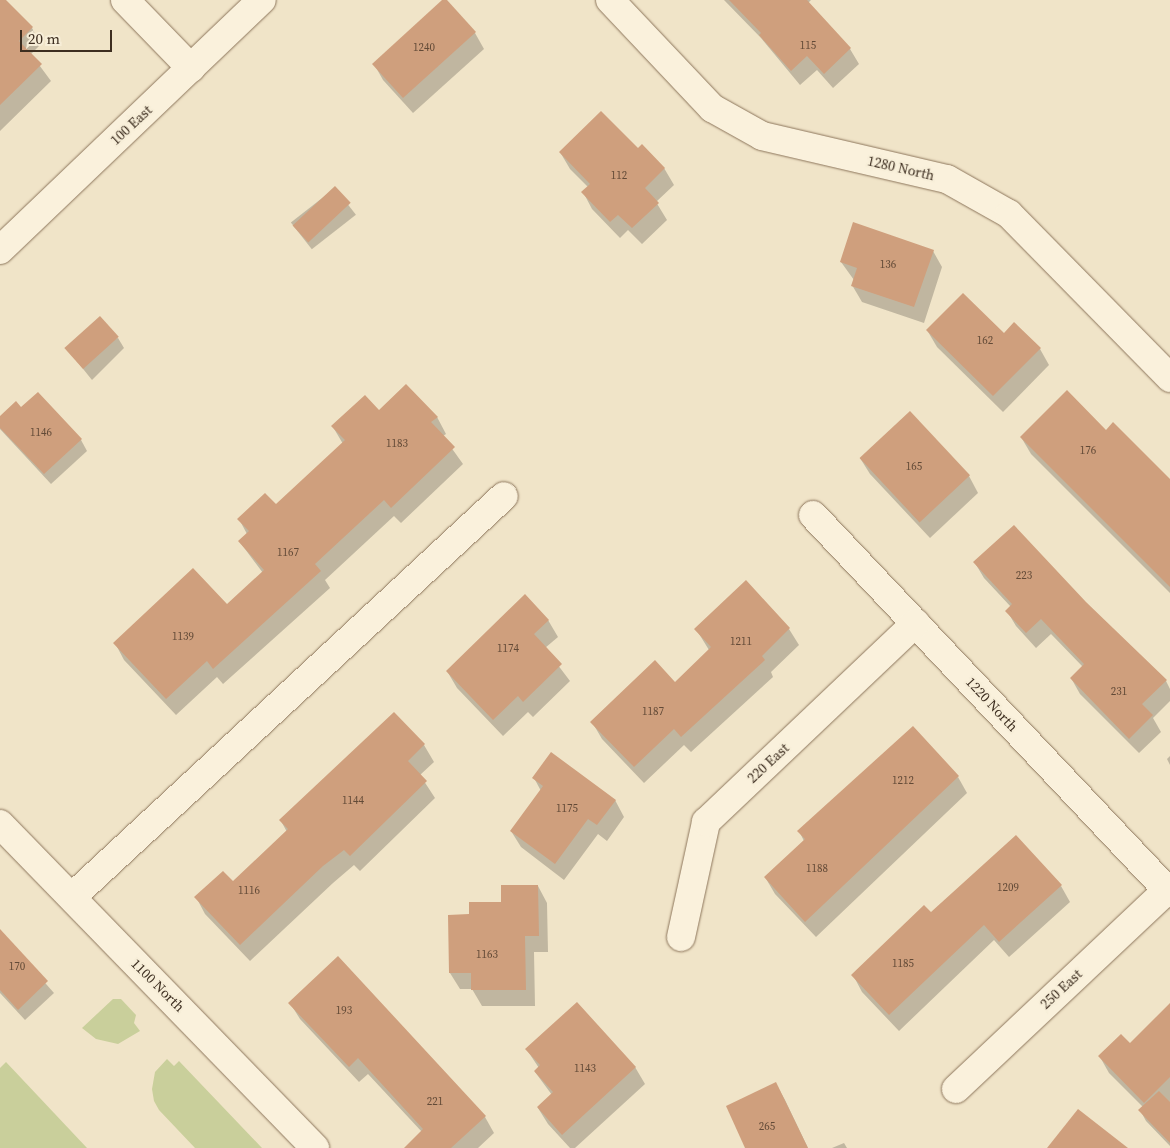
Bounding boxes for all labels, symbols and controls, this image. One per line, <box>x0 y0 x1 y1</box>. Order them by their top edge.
scale bar <box>22 20 115 52</box>
text: 20 m <box>28 28 60 49</box>
house number: 115 <box>800 39 816 53</box>
house number: 1240 <box>413 41 435 55</box>
street label: 100 East <box>107 102 155 148</box>
street label: 1280 North <box>866 152 936 184</box>
house number: 112 <box>611 169 627 183</box>
house number: 136 <box>880 258 896 272</box>
house number: 162 <box>977 334 993 348</box>
house number: 1146 <box>30 426 52 440</box>
house number: 1183 <box>386 437 408 451</box>
house number: 176 <box>1080 444 1096 458</box>
house number: 165 <box>906 460 922 474</box>
house number: 1167 <box>277 546 299 560</box>
house number: 223 <box>1016 569 1032 583</box>
house number: 1139 <box>172 630 194 644</box>
house number: 1211 <box>730 635 752 649</box>
house number: 1174 <box>497 642 519 656</box>
street label: 1220 North <box>963 673 1021 735</box>
house number: 231 <box>1111 685 1127 699</box>
house number: 1187 <box>642 705 664 719</box>
street label: 220 East <box>744 740 792 786</box>
house number: 1212 <box>892 774 914 788</box>
house number: 1144 <box>342 794 364 808</box>
house number: 1175 <box>556 802 578 816</box>
house number: 1188 <box>806 862 828 876</box>
house number: 1209 <box>997 881 1019 895</box>
house number: 1116 <box>238 884 260 898</box>
house number: 1163 <box>476 948 498 962</box>
street label: 1100 North <box>128 955 188 1015</box>
house number: 1185 <box>892 957 914 971</box>
house number: 170 <box>9 960 25 974</box>
street label: 250 East <box>1037 966 1085 1012</box>
house number: 193 <box>336 1004 352 1018</box>
house number: 1143 <box>574 1062 596 1076</box>
house number: 221 <box>427 1095 443 1109</box>
house number: 265 <box>759 1120 775 1134</box>

